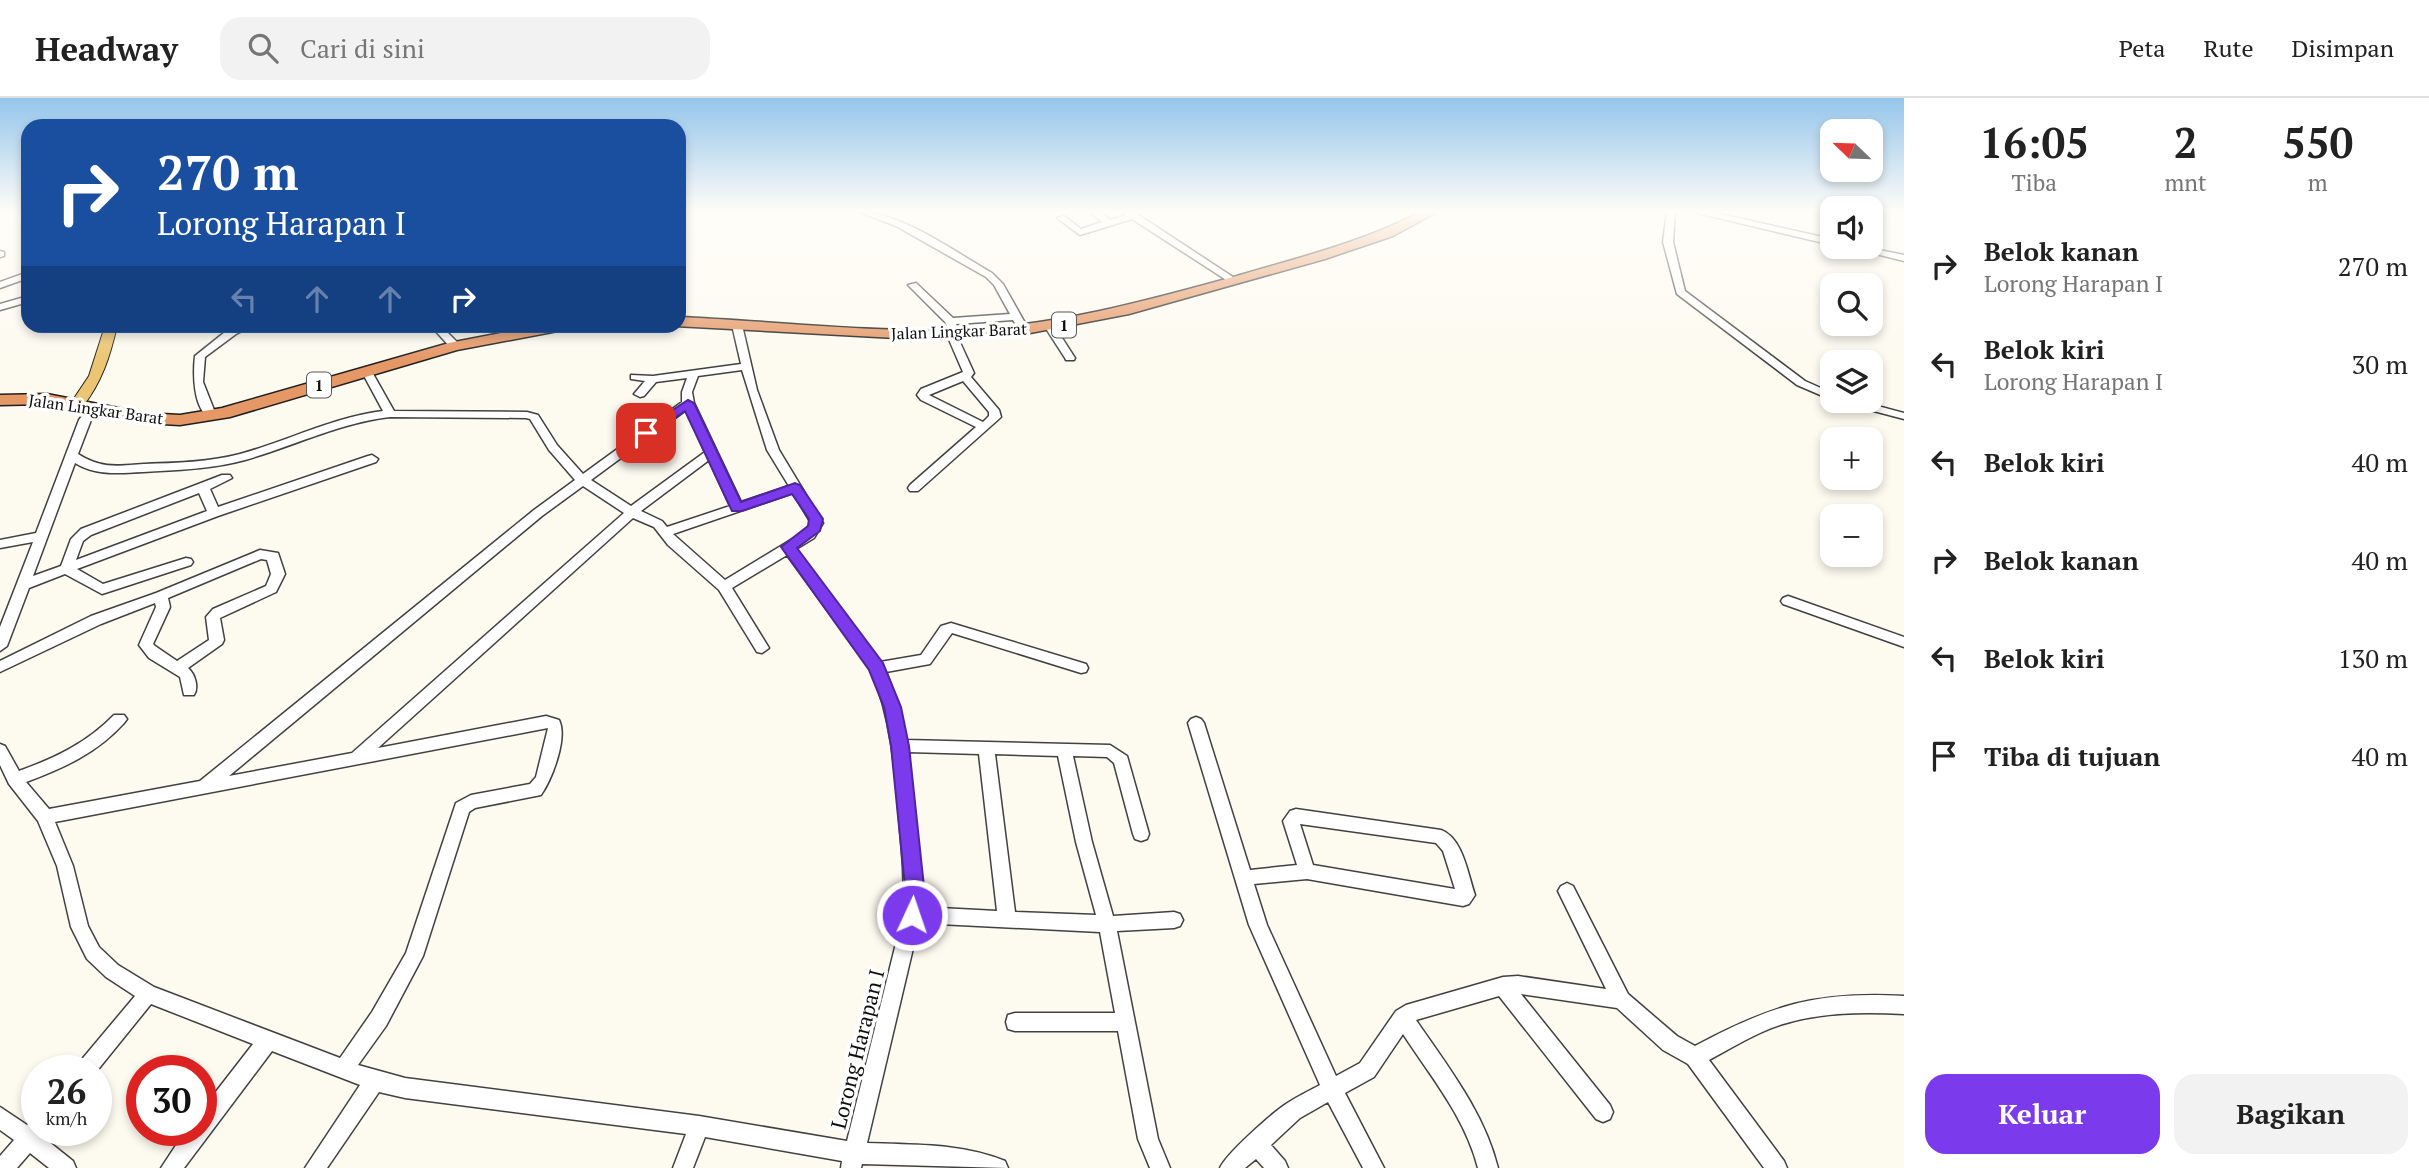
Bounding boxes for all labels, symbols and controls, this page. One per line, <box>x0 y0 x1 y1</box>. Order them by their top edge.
search box <box>220 17 710 80</box>
text: Headway <box>35 27 178 70</box>
icon: search <box>244 29 282 67</box>
text: Cari di sini <box>300 31 425 65</box>
text: Peta <box>2119 32 2165 64</box>
text: Rute <box>2203 32 2253 64</box>
text: Disimpan <box>2291 32 2394 64</box>
text: 16:05 <box>1980 114 2089 170</box>
text: 2 <box>2174 114 2197 170</box>
text: 550 <box>2282 114 2353 170</box>
north arrow <box>1820 119 1883 182</box>
map controls <box>1820 119 1883 567</box>
text: 270 m <box>157 139 299 204</box>
icon: right <box>42 147 133 238</box>
text: Tiba <box>2012 167 2057 198</box>
text: mnt <box>2165 167 2207 198</box>
text: m <box>2308 167 2328 198</box>
button: sound <box>1820 196 1883 259</box>
text: Lorong Harapan I <box>157 202 406 244</box>
text: Belok kanan <box>1984 234 2139 268</box>
icon: right <box>1925 247 1963 285</box>
text: 270 m <box>2338 249 2408 283</box>
text: Lorong Harapan I <box>1984 268 2163 299</box>
button: search <box>1820 273 1883 336</box>
icon: left <box>225 280 263 318</box>
icon: ahead <box>298 280 336 318</box>
icon: ahead <box>371 280 409 318</box>
icon: right <box>444 280 482 318</box>
road number: 1 <box>1052 313 1076 338</box>
street label: Jalan Lingkar Barat <box>891 318 1027 344</box>
text: Belok kiri <box>1984 332 2105 366</box>
icon: left <box>1925 345 1963 383</box>
text: 30 m <box>2352 347 2408 381</box>
button: layers <box>1820 350 1883 413</box>
text: Lorong Harapan I <box>1984 366 2163 397</box>
road number: 1 <box>307 372 331 398</box>
street label: Jalan Lingkar Barat <box>27 389 165 429</box>
pin <box>616 403 676 463</box>
icon: arrive <box>627 414 665 452</box>
button: + <box>1820 427 1883 490</box>
icon: left <box>1925 443 1963 481</box>
text: Belok kiri <box>1984 445 2105 479</box>
text: 40 m <box>2352 445 2408 479</box>
button: − <box>1820 504 1883 567</box>
icon: right <box>1925 541 1963 579</box>
text: Belok kanan <box>1984 543 2139 577</box>
text: 40 m <box>2352 543 2408 577</box>
icon: left <box>1925 639 1963 677</box>
text: Belok kiri <box>1984 641 2105 675</box>
text: 130 m <box>2338 641 2408 675</box>
icon: arrive <box>1925 737 1963 775</box>
text: Tiba di tujuan <box>1984 739 2160 773</box>
text: 40 m <box>2352 739 2408 773</box>
position arrow <box>875 878 949 952</box>
street label: Lorong Harapan I <box>824 966 890 1132</box>
speed limit sign: 30 <box>126 1055 217 1146</box>
text: 26 <box>47 1068 86 1114</box>
button: Keluar <box>1925 1074 2160 1154</box>
button: Bagikan <box>2174 1074 2408 1154</box>
text: km/h <box>46 1106 87 1130</box>

